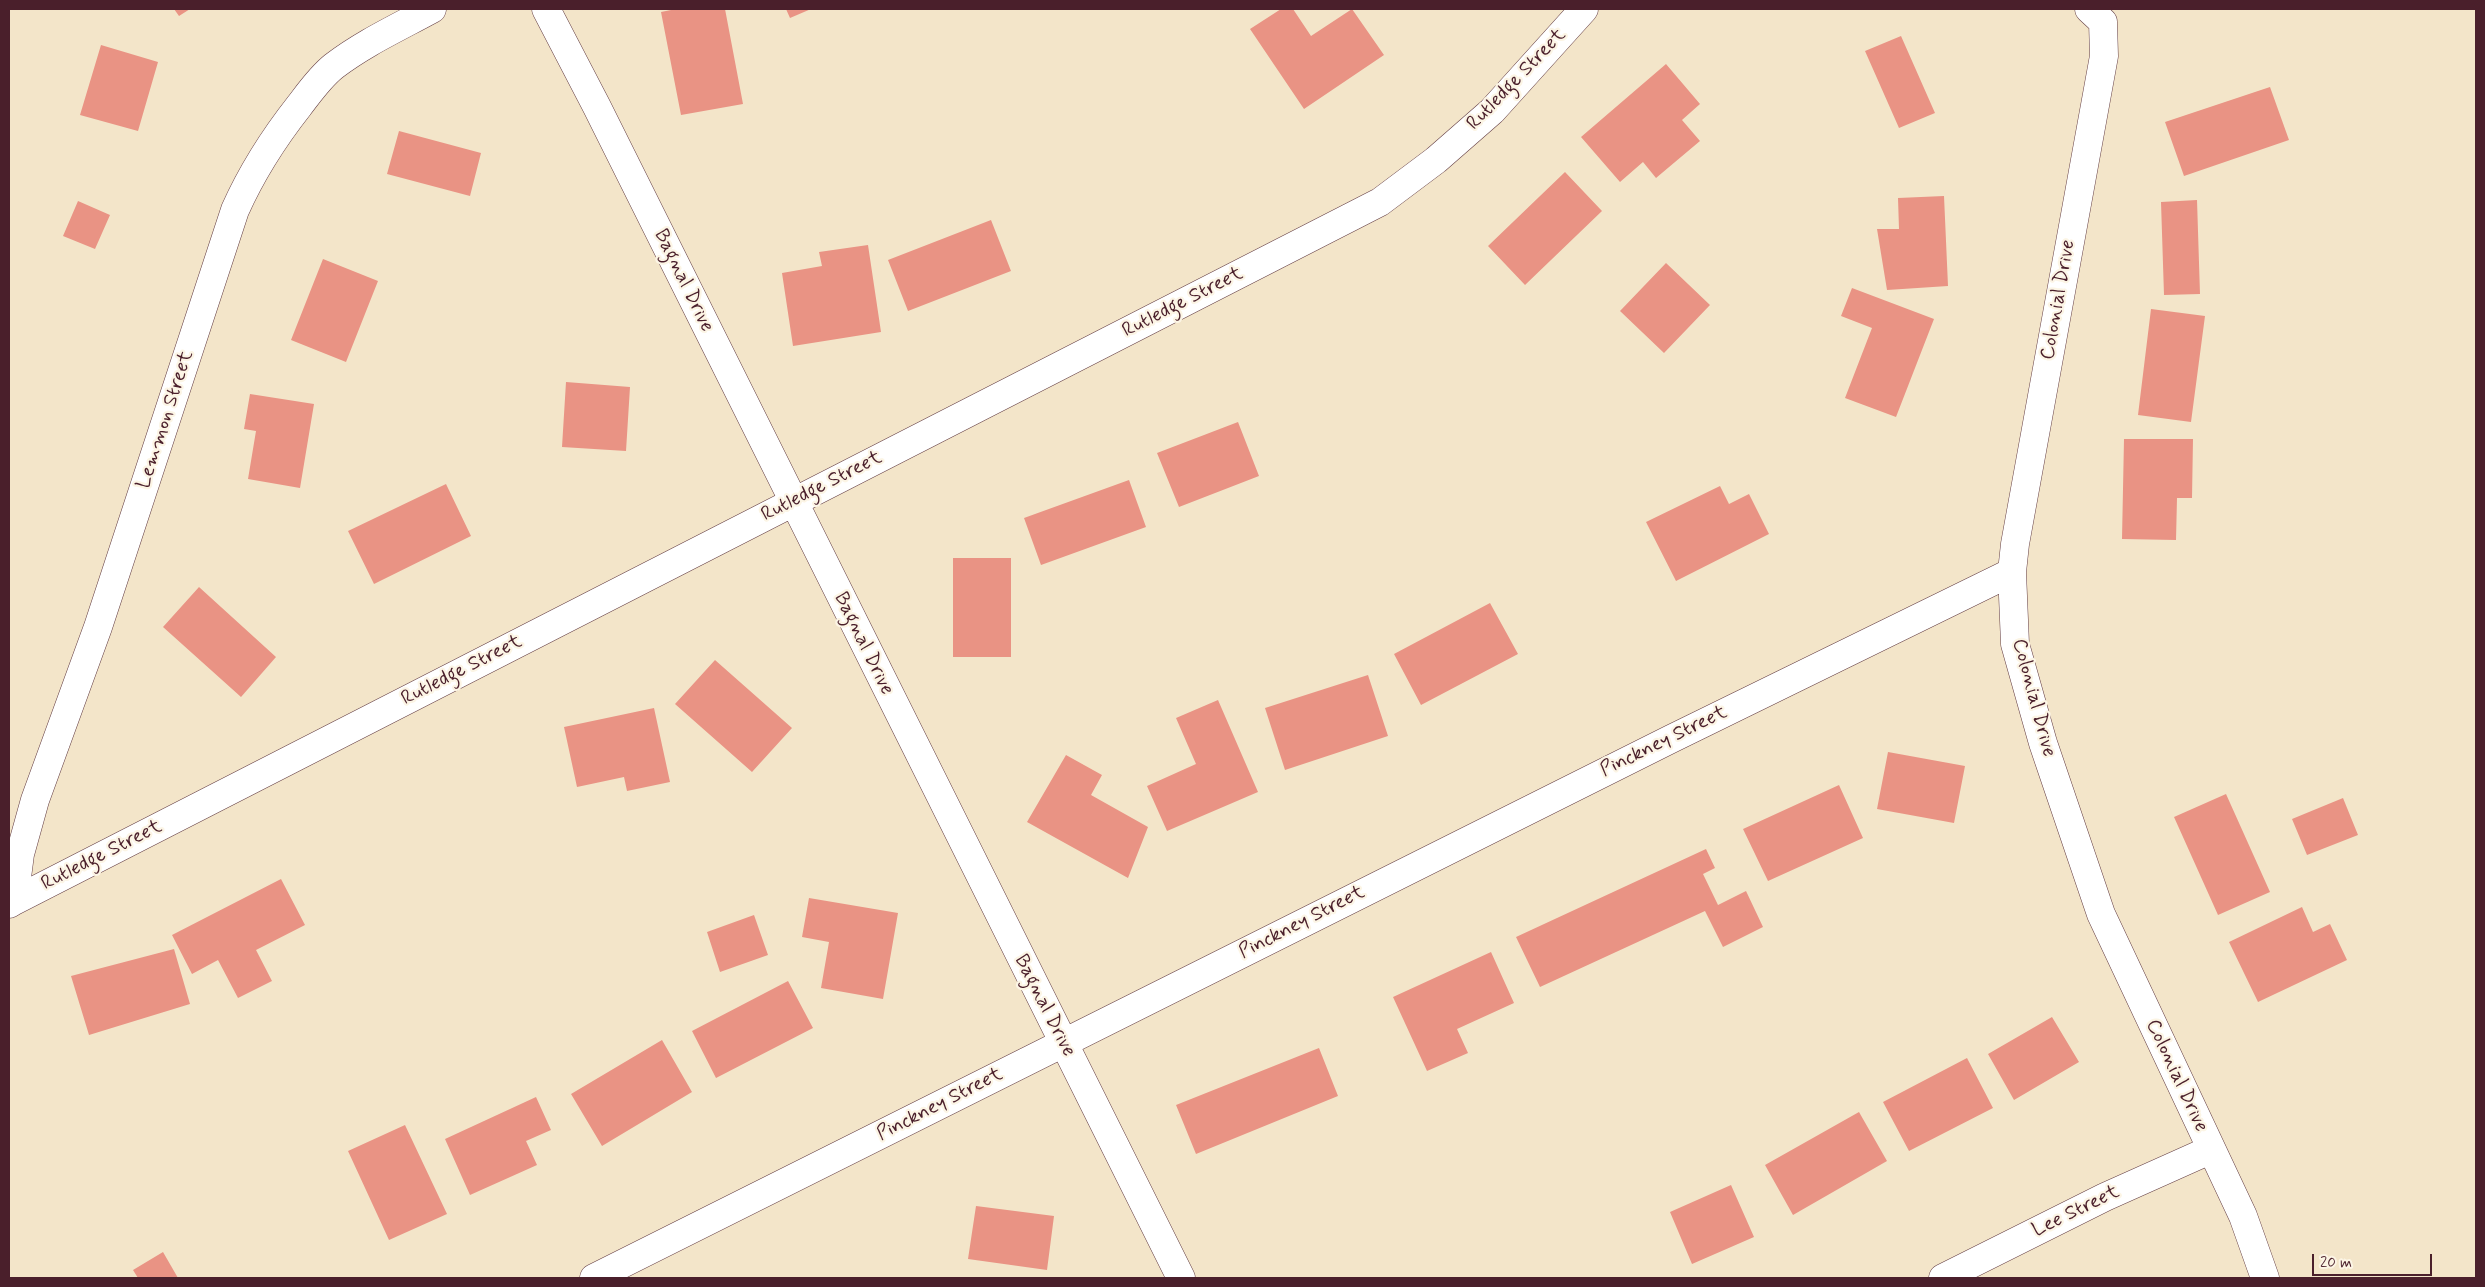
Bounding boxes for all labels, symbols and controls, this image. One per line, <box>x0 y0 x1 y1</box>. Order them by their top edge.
street label: Rutledge Street <box>1462 24 1572 136</box>
street label: Bagnal Drive <box>648 226 718 336</box>
street label: Colonial Drive <box>2037 238 2081 362</box>
street label: Rutledge Street <box>1119 262 1247 344</box>
street label: Lemmon Street <box>132 348 200 492</box>
street label: Rutledge Street <box>758 446 886 528</box>
street label: Bagnal Drive <box>828 589 898 699</box>
street label: Rutledge Street <box>398 630 526 712</box>
street label: Colonial Drive <box>2006 636 2060 760</box>
street label: Pinckney Street <box>1597 701 1731 783</box>
street label: Rutledge Street <box>38 815 166 897</box>
street label: Pinckney Street <box>1235 881 1369 965</box>
street label: Bagnal Drive <box>1008 951 1080 1061</box>
street label: Colonial Drive <box>2139 1016 2213 1136</box>
street label: Pinckney Street <box>873 1063 1007 1147</box>
street label: Lee Street <box>2029 1181 2123 1243</box>
scale bar <box>2315 1244 2435 1276</box>
text: 20 m <box>2320 1253 2352 1273</box>

